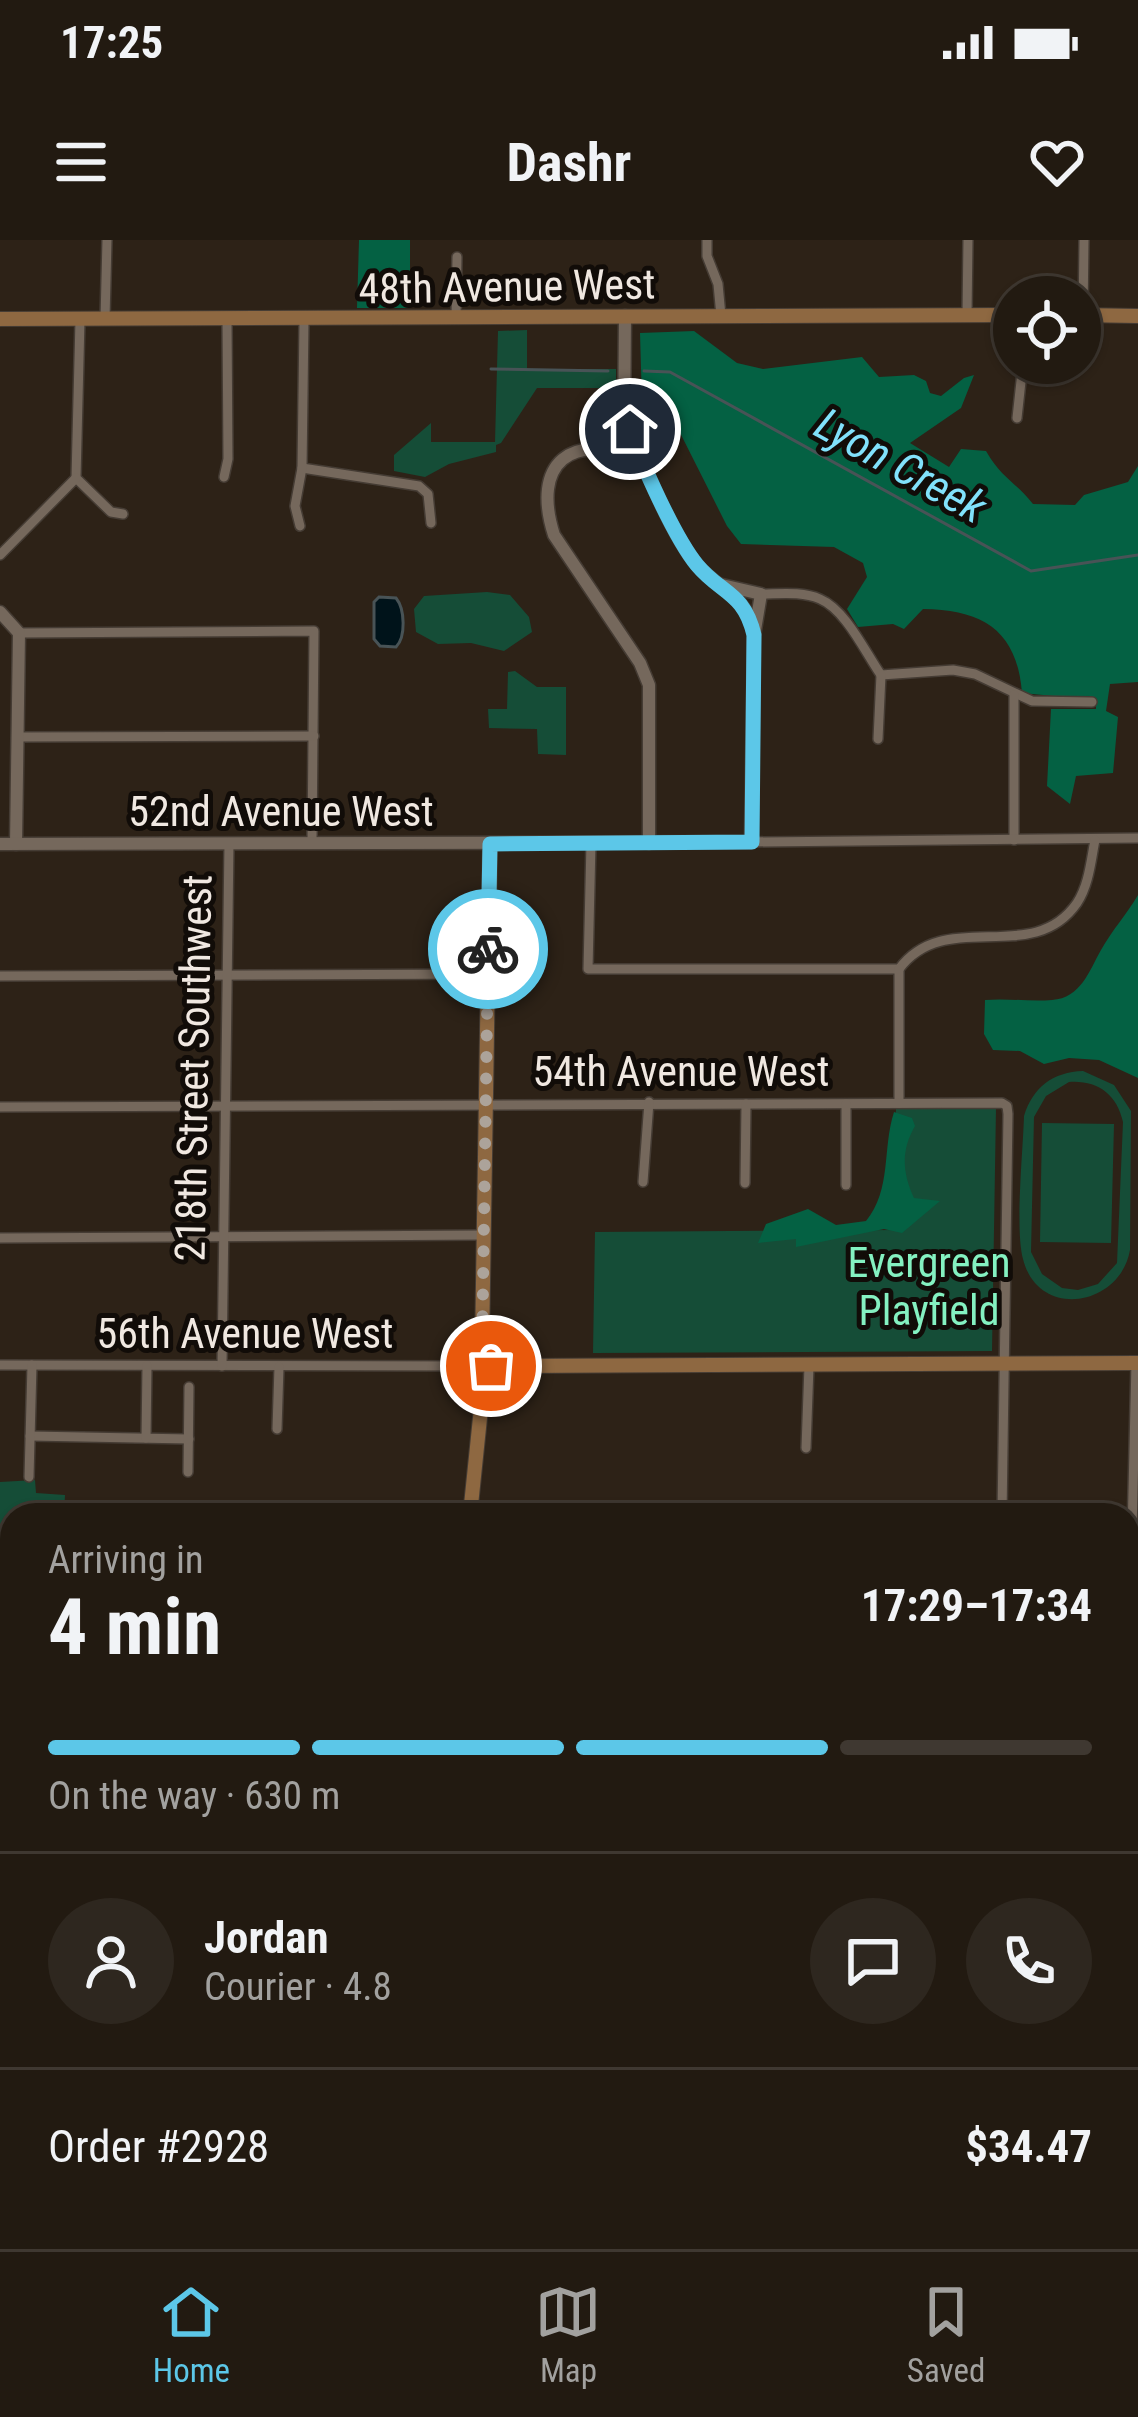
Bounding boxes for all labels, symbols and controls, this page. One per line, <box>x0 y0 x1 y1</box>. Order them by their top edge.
text: 17:25 <box>60 16 163 69</box>
icon: menu <box>48 129 114 195</box>
icon: heart <box>1024 129 1090 195</box>
text: Dashr <box>507 131 631 194</box>
street label: 48th Avenue West <box>358 259 656 314</box>
map controls <box>993 276 1101 384</box>
button: locate <box>993 276 1101 384</box>
pin <box>579 378 681 480</box>
icon: home <box>597 396 663 462</box>
water label: Lyon Creek <box>806 397 997 535</box>
street label: 52nd Avenue West <box>128 787 434 836</box>
street label: 218th Street Southwest <box>166 874 221 1262</box>
courier <box>428 889 548 1009</box>
icon: bike <box>455 916 521 982</box>
street label: 54th Avenue West <box>533 1047 830 1096</box>
park label: Evergreen Playfield <box>848 1238 1010 1335</box>
street label: 56th Avenue West <box>97 1309 394 1358</box>
pin <box>440 1315 542 1417</box>
icon: bag <box>458 1333 524 1399</box>
text: Arriving in <box>48 1537 204 1583</box>
text: 17:29–17:34 <box>861 1579 1092 1632</box>
text: 4 min <box>48 1582 221 1673</box>
text: On the way · 630 m <box>48 1773 340 1819</box>
button: person <box>48 1898 174 2024</box>
button: chat <box>810 1898 936 2024</box>
button: phone <box>966 1898 1092 2024</box>
text: Jordan <box>204 1911 329 1964</box>
text: Courier · 4.8 <box>204 1964 392 2010</box>
text: Order #2928 <box>48 2120 269 2173</box>
text: $34.47 <box>965 2120 1092 2173</box>
tab: Home <box>153 2279 230 2390</box>
tab: Map <box>535 2279 601 2390</box>
tab: Saved <box>907 2279 985 2390</box>

